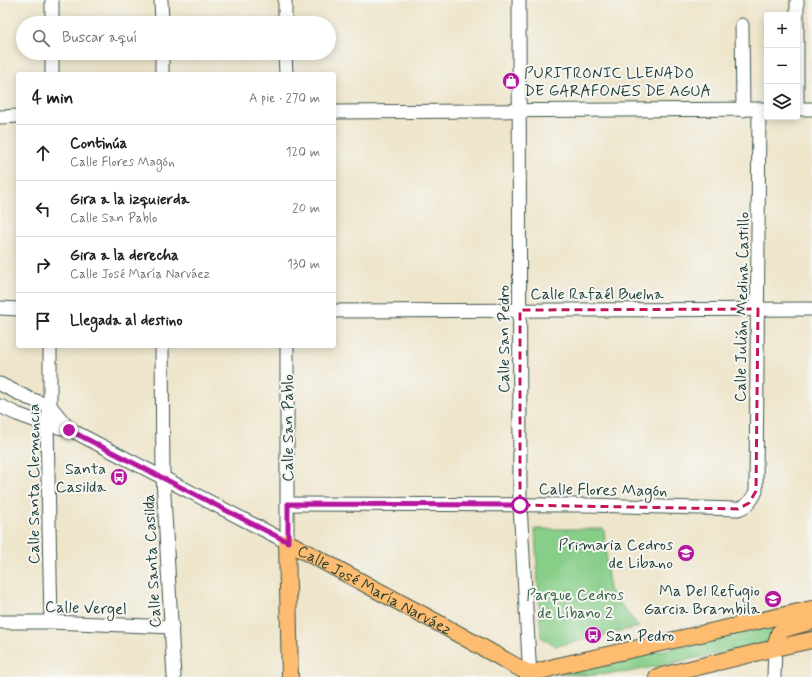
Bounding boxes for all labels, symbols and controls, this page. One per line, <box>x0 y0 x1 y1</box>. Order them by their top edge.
map controls <box>764 12 800 120</box>
button: + <box>764 12 800 48</box>
search box <box>16 16 336 60</box>
icon: search <box>30 27 52 49</box>
text: Buscar aquí <box>62 28 137 48</box>
button: − <box>764 48 800 84</box>
place label: PURITRONIC LLENADO DE GARAFONES DE AGUA <box>524 63 711 102</box>
shop icon: PURITRONIC LLENADO DE GARAFONES DE AGUA <box>501 71 521 91</box>
button: layers <box>764 84 800 120</box>
text: 4 min <box>32 87 73 109</box>
text: A pie · 270 m <box>249 90 320 107</box>
text: Continúa <box>70 134 127 154</box>
icon: ahead <box>32 142 54 164</box>
text: 120 m <box>286 144 320 161</box>
text: Calle Flores Magón <box>70 154 175 171</box>
text: Gira a la izquierda <box>70 190 189 210</box>
icon: left <box>32 198 54 220</box>
text: 20 m <box>292 200 320 217</box>
text: Calle San Pablo <box>70 210 157 227</box>
street label: Calle Julián Medina Castillo <box>730 212 755 402</box>
text: Gira a la derecha <box>70 246 179 266</box>
icon: right <box>32 254 54 276</box>
text: 130 m <box>287 256 320 273</box>
text: Calle José María Narváez <box>70 266 210 283</box>
street label: Calle Rafaél Buelna <box>530 284 664 305</box>
street label: Calle San Pedro <box>494 285 515 393</box>
icon: arrive <box>32 310 54 332</box>
text: Llegada al destino <box>70 311 183 331</box>
street label: Calle San Pablo <box>278 374 299 482</box>
street label: Calle Santa Clemencia <box>24 404 45 564</box>
route end <box>60 421 78 439</box>
place label: Santa Casilda <box>55 459 106 498</box>
bus stop icon: Santa Casilda <box>109 467 129 487</box>
street label: Calle Flores Magón <box>538 479 668 503</box>
street label: Calle Santa Casilda <box>139 493 166 628</box>
route start <box>511 496 529 514</box>
place label: Primaria Cedros de Libano <box>558 535 673 574</box>
street label: Calle José María Narváez <box>293 541 456 641</box>
school or university icon: Primaria Cedros de Libano <box>676 543 696 563</box>
place label: Ma Del Refugio Garcia Brambila <box>644 581 760 620</box>
park label: Parque Cedros de Líbano 2 <box>526 585 624 624</box>
school or university icon: Ma Del Refugio Garcia Brambila <box>763 589 783 609</box>
street label: Calle Vergel <box>45 597 127 621</box>
bus stop icon: San Pedro <box>583 625 603 645</box>
place label: San Pedro <box>606 626 674 647</box>

